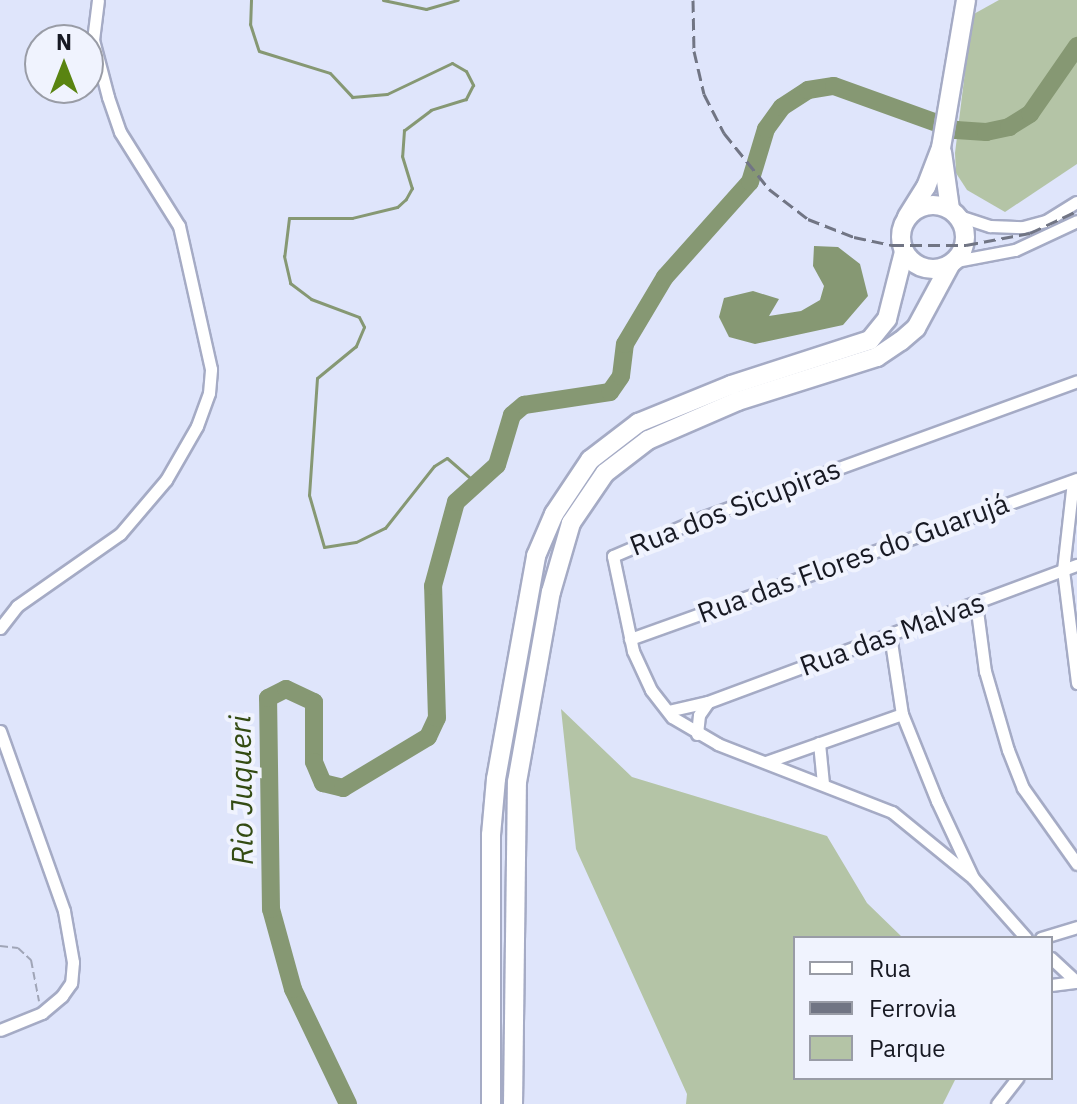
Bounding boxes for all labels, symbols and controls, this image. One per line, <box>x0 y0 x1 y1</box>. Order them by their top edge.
north arrow <box>24 24 104 104</box>
text: N <box>56 27 72 56</box>
street label: Rua dos Sicupiras <box>625 451 845 563</box>
street label: Rua das Flores do Guarujá <box>693 486 1013 630</box>
street label: Rua das Malvas <box>795 585 989 683</box>
water label: Rio Juqueri <box>222 715 260 865</box>
legend <box>793 936 1053 1080</box>
text: Rua <box>869 952 911 984</box>
text: Ferrovia <box>869 992 956 1024</box>
text: Parque <box>869 1032 946 1064</box>

